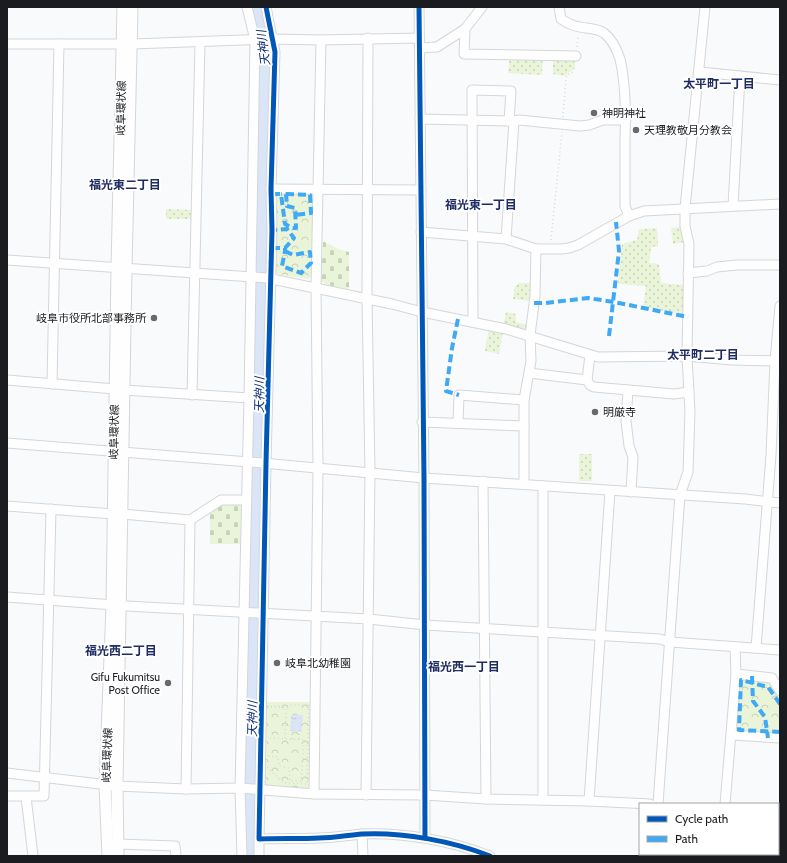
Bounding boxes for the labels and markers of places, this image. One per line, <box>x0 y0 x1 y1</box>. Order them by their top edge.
place label: 神明神社 <box>602 106 646 120</box>
marker: 神明神社 <box>589 108 599 118</box>
place label: 天理教敬月分教会 <box>644 123 732 137</box>
marker: 天理教敬月分教会 <box>631 125 641 135</box>
place label: 岐阜市役所北部事務所 <box>36 311 147 325</box>
marker: 岐阜市役所北部事務所 <box>149 313 159 323</box>
place label: 明厳寺 <box>603 405 636 419</box>
marker: 明厳寺 <box>590 407 600 417</box>
place label: 岐阜北幼稚園 <box>285 656 351 670</box>
marker: 岐阜北幼稚園 <box>272 658 282 668</box>
place label: Gifu Fukumitsu Post Office <box>91 670 160 697</box>
marker: Gifu Fukumitsu Post Office <box>163 678 173 688</box>

